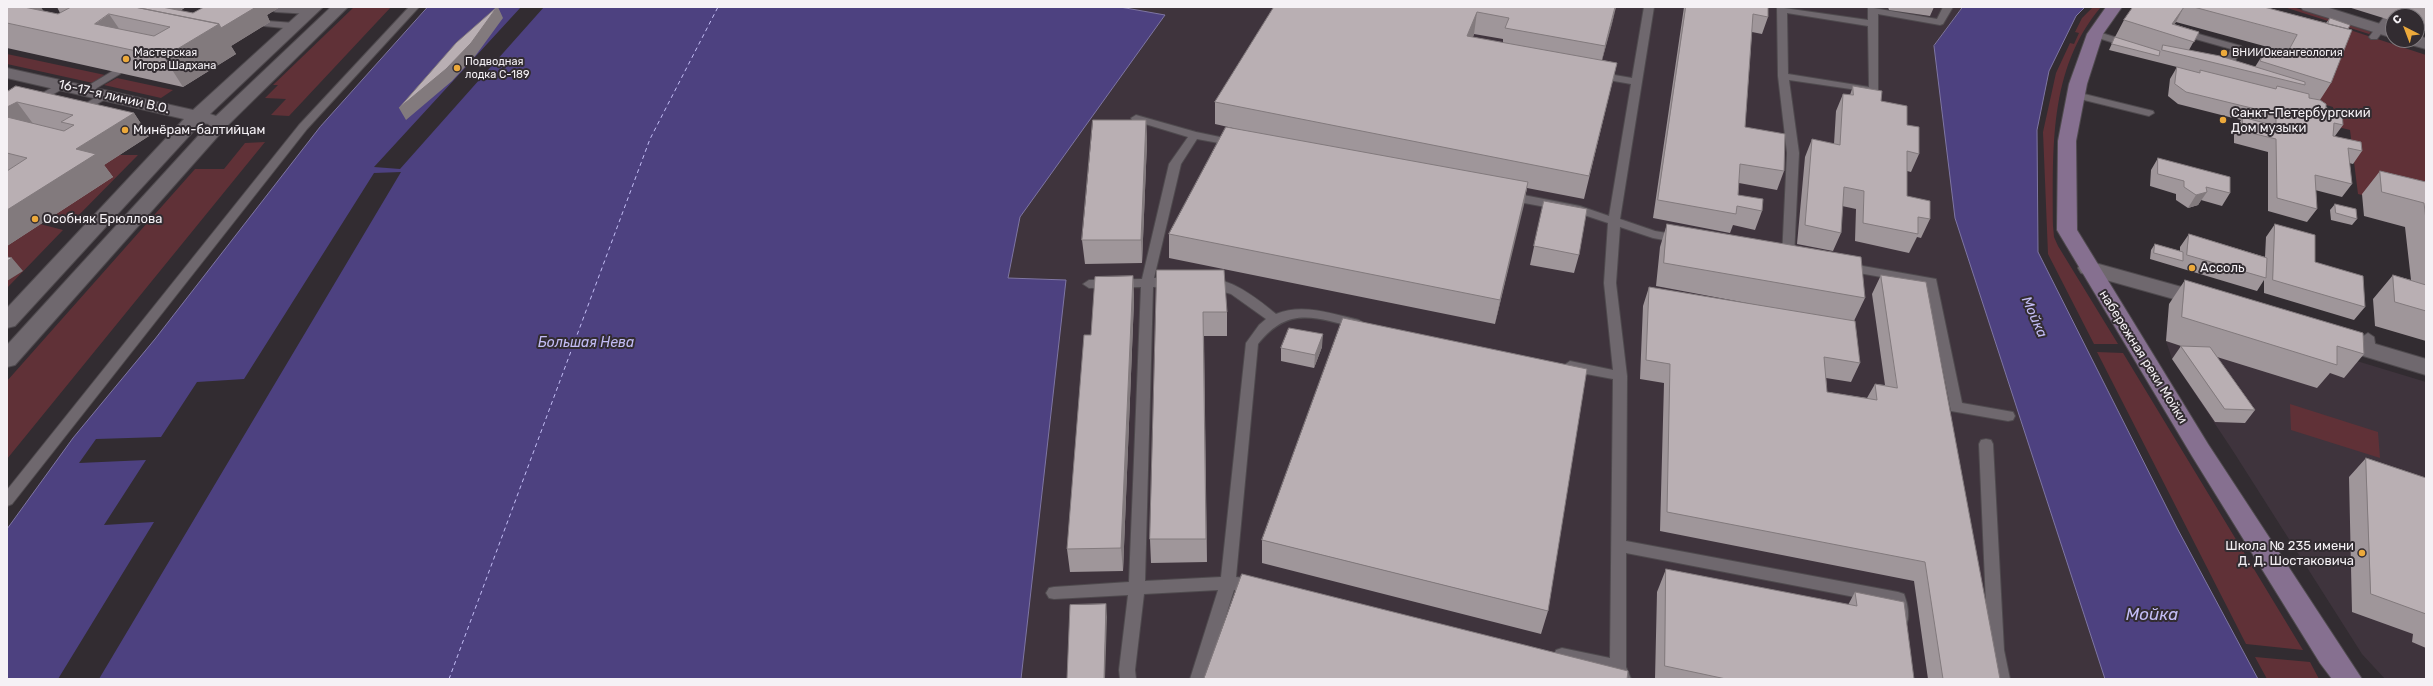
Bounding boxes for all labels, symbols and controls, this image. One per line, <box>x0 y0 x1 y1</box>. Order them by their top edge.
north arrow <box>2385 8 2425 48</box>
text: С <box>2390 12 2405 27</box>
place label: Мастерская Игоря Шадхана <box>134 46 216 72</box>
place label: ВНИИОкеангеология <box>2232 46 2343 60</box>
marker: ВНИИОкеангеология <box>2219 48 2229 58</box>
marker: Мастерская Игоря Шадхана <box>121 54 131 64</box>
place label: Подводная лодка С-189 <box>465 55 529 81</box>
marker: Подводная лодка С-189 <box>452 63 462 73</box>
street label: 16-17-я линии В.О. <box>57 77 171 117</box>
place label: Санкт-Петербургский Дом музыки <box>2231 105 2371 136</box>
marker: Санкт-Петербургский Дом музыки <box>2218 115 2228 125</box>
place label: Минёрам-балтийцам <box>133 122 265 138</box>
marker: Минёрам-балтийцам <box>120 125 130 135</box>
place label: Особняк Брюллова <box>43 211 162 227</box>
marker: Особняк Брюллова <box>30 214 40 224</box>
place label: Ассоль <box>2200 260 2244 276</box>
marker: Ассоль <box>2187 263 2197 273</box>
street label: набережная реки Мойки <box>2095 287 2191 427</box>
water label: Мойка <box>2018 294 2050 340</box>
water label: Большая Нева <box>538 335 634 351</box>
place label: Школа № 235 имени Д. Д. Шостаковича <box>2225 538 2354 569</box>
marker: Школа № 235 имени Д. Д. Шостаковича <box>2357 548 2367 558</box>
water label: Мойка <box>2126 605 2178 625</box>

